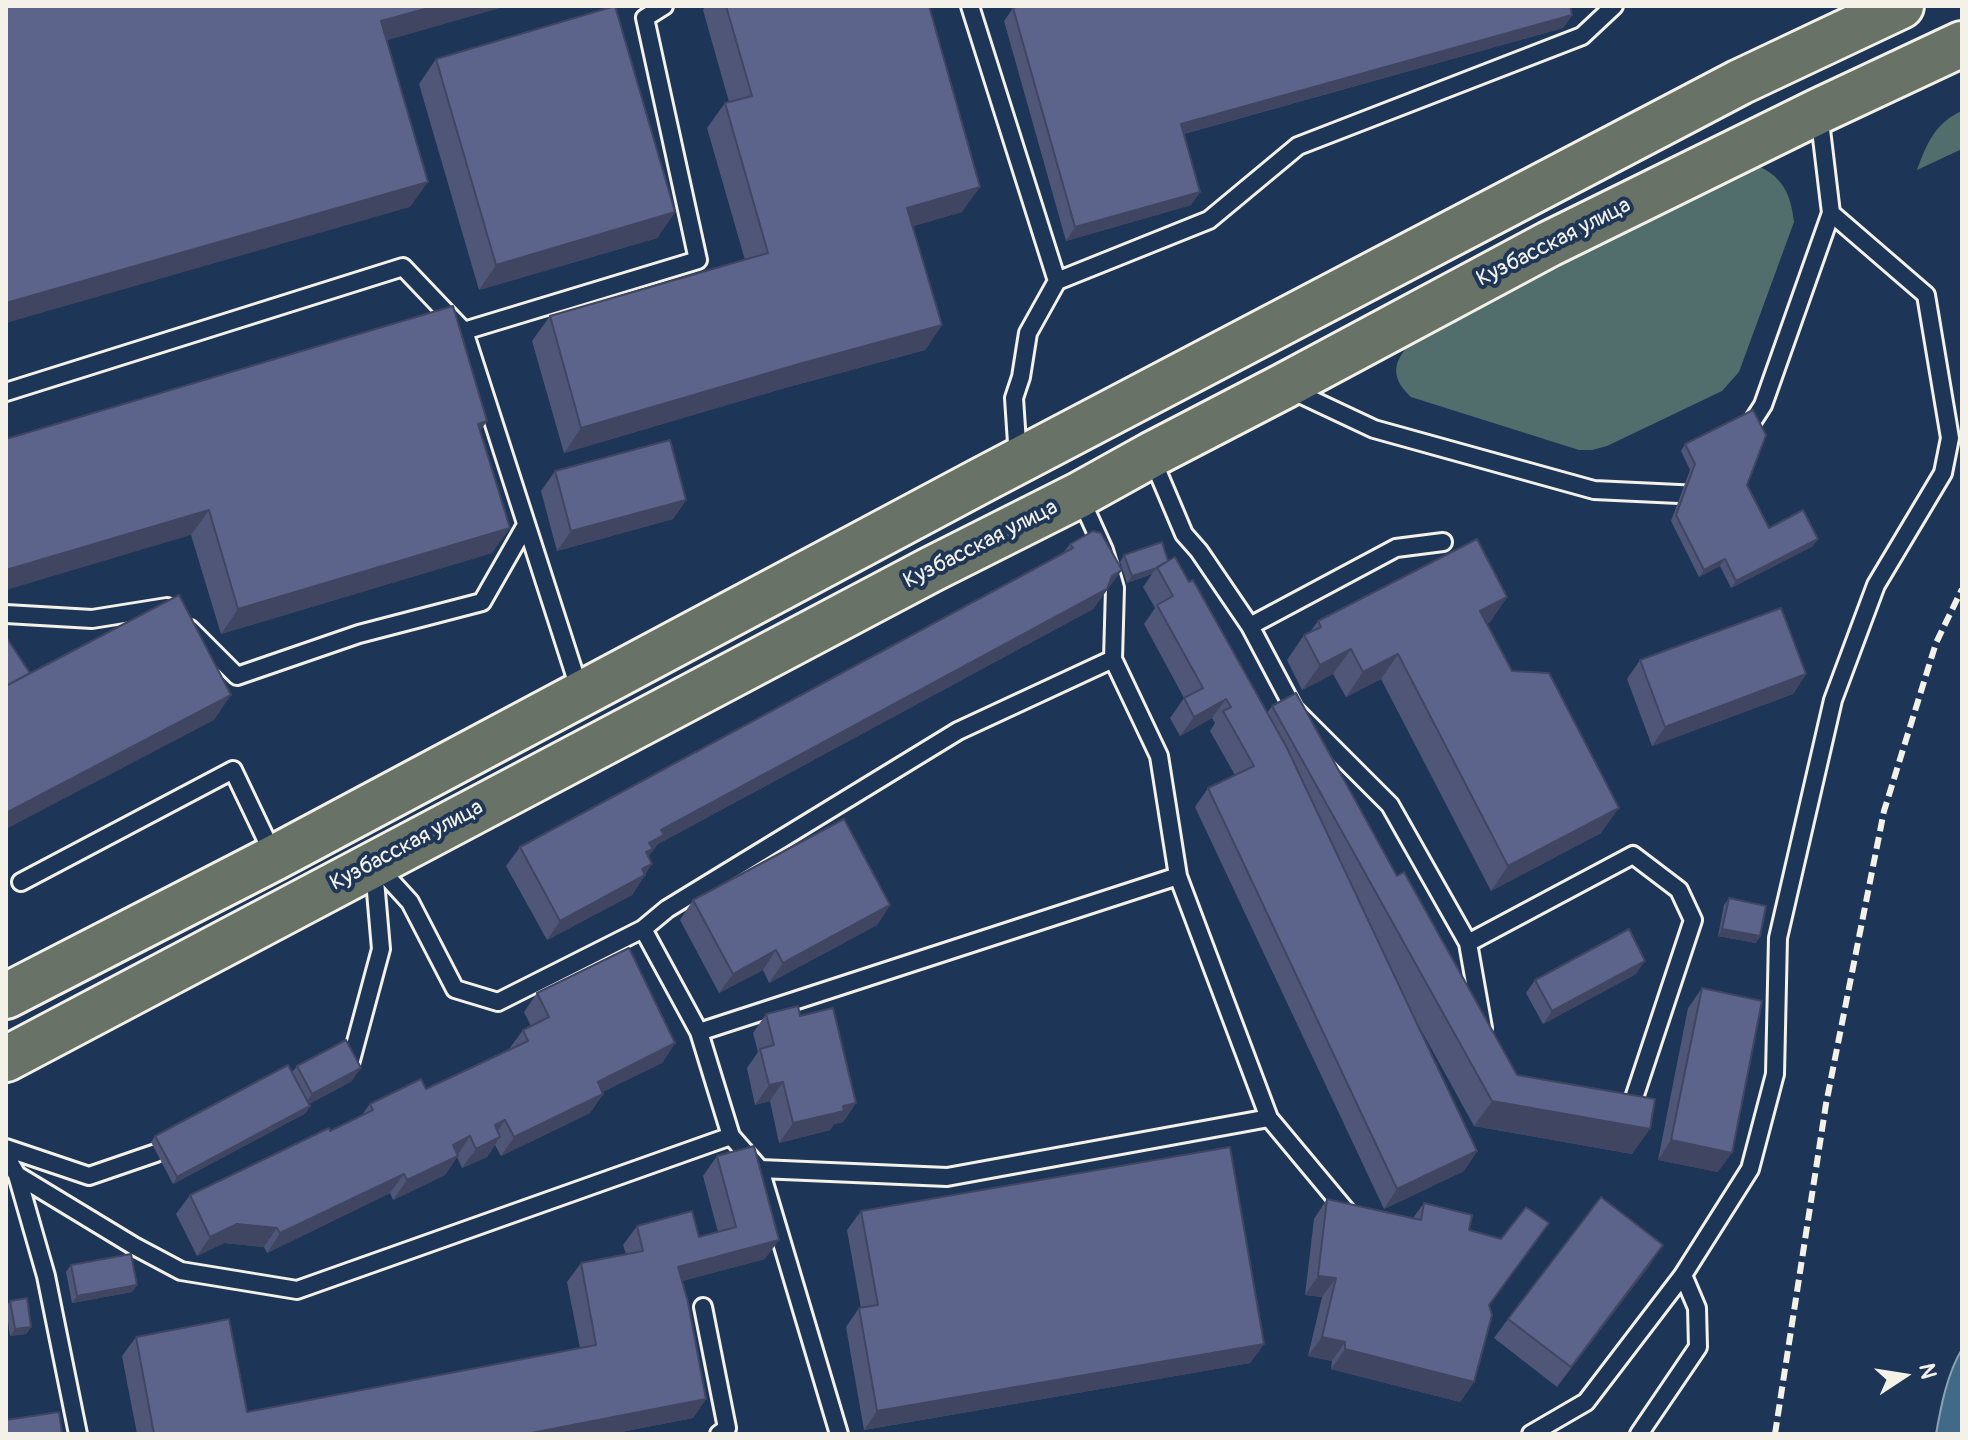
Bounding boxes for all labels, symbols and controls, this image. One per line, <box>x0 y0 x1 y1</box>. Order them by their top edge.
street label: Кузбасская улица <box>1473 193 1635 293</box>
street label: Кузбасская улица <box>900 495 1062 595</box>
street label: Кузбасская улица <box>326 795 488 897</box>
north arrow <box>1864 1336 1944 1416</box>
text: N <box>1912 1361 1943 1381</box>

